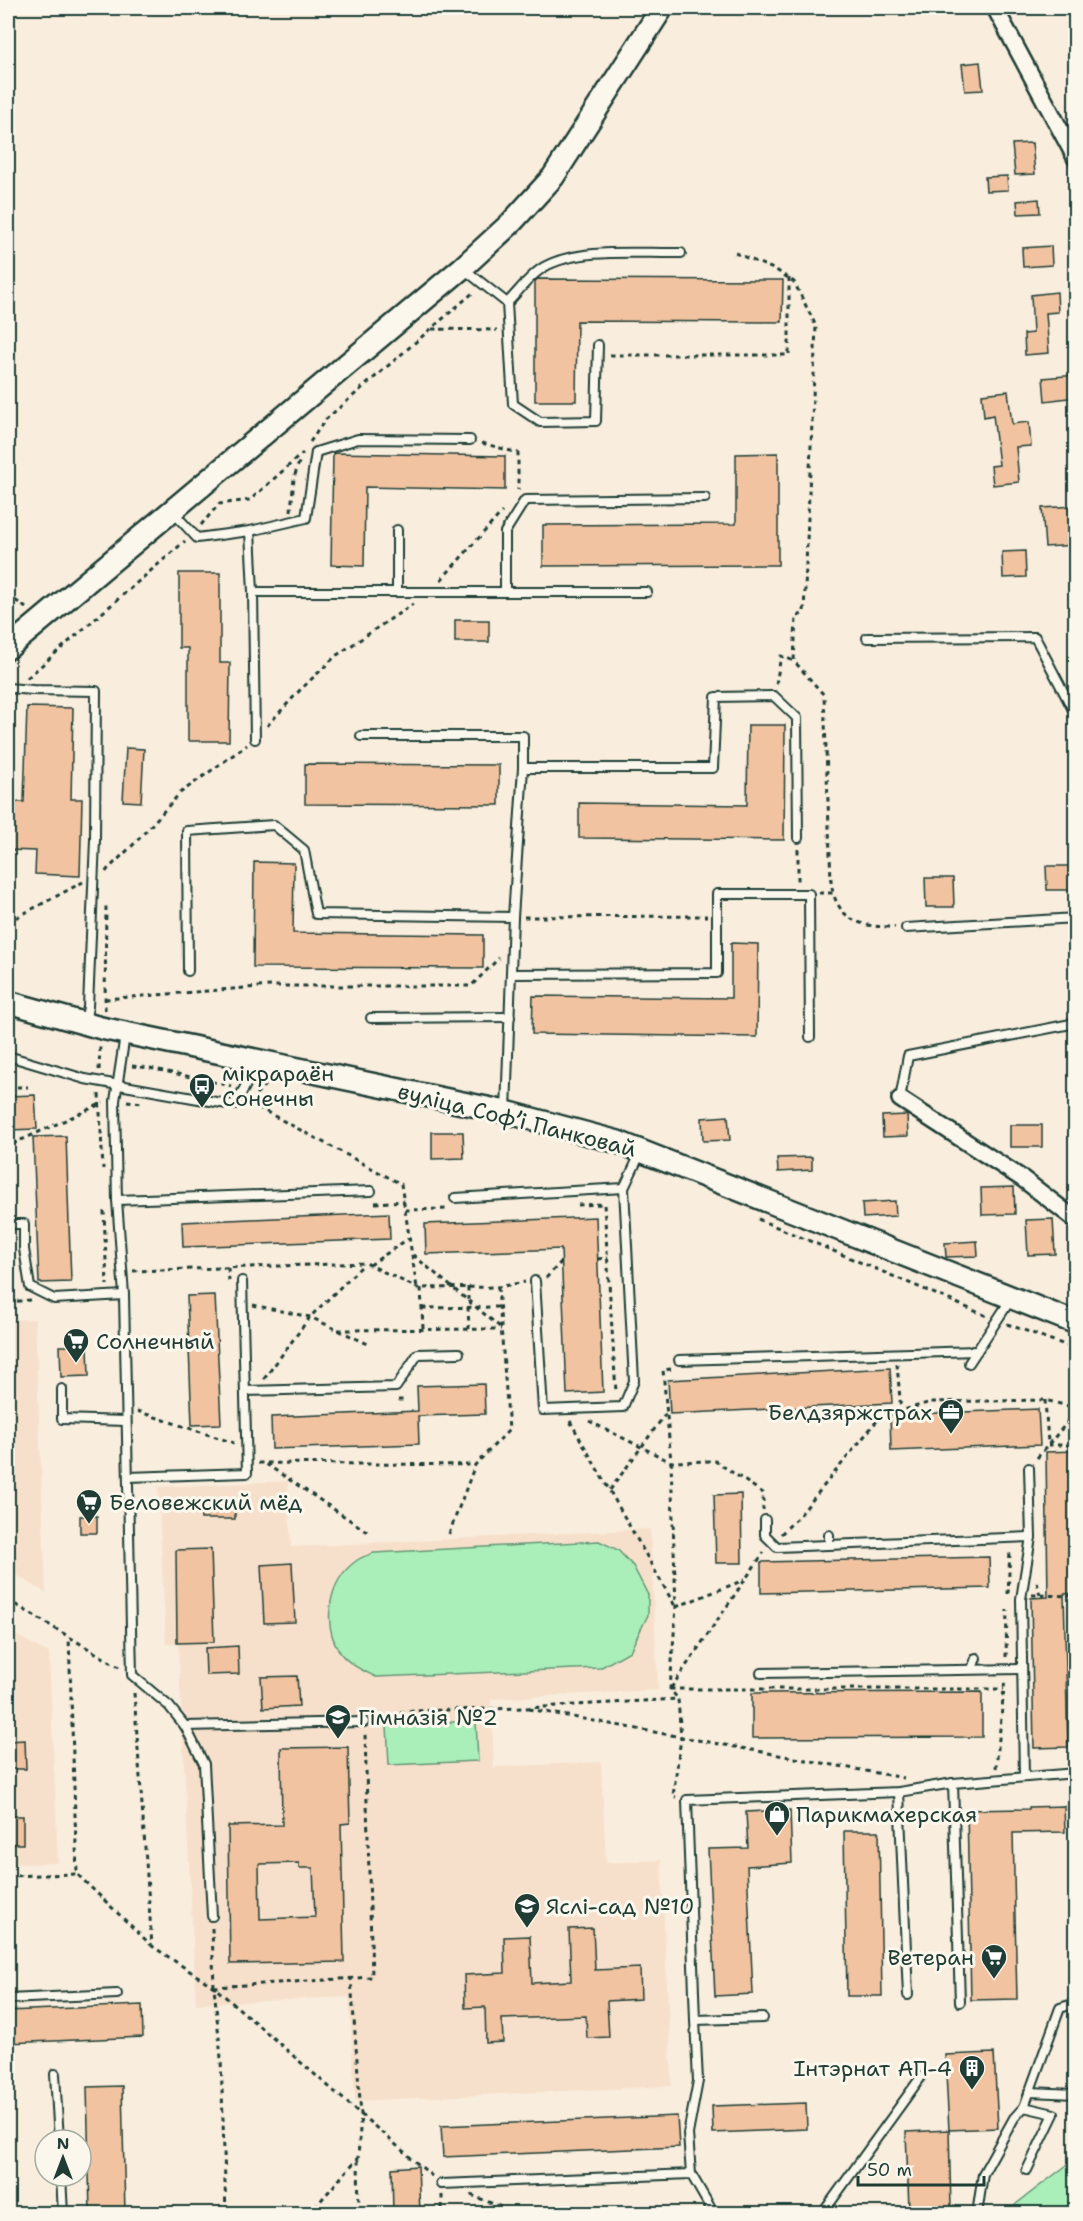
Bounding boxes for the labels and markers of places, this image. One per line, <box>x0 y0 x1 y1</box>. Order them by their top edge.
place label: мікрараён Сонечны <box>222 1059 334 1113</box>
bus stop icon: мікрараён Сонечны <box>187 1071 217 1109</box>
supermarket icon: Солнечный <box>61 1326 91 1364</box>
place label: Солнечный <box>96 1327 214 1356</box>
office icon: Белдзяржстрах <box>936 1397 966 1435</box>
place label: Белдзяржстрах <box>768 1398 932 1427</box>
supermarket icon: Беловежский мёд <box>74 1487 104 1525</box>
place label: Беловежский мёд <box>109 1488 302 1517</box>
school or university icon: Гімназія №2 <box>323 1702 353 1740</box>
place label: Гімназія №2 <box>358 1703 498 1732</box>
shop icon: Парикмахерская <box>762 1799 792 1837</box>
place label: Парикмахерская <box>796 1800 977 1829</box>
school or university icon: Яслі-сад №10 <box>512 1891 542 1929</box>
place label: Яслі-сад №10 <box>546 1892 694 1921</box>
supermarket icon: Ветеран <box>979 1942 1009 1980</box>
place label: Ветеран <box>888 1943 974 1972</box>
building icon: Інтэрнат АП-4 <box>957 2053 987 2091</box>
place label: Інтэрнат АП-4 <box>794 2054 952 2083</box>

